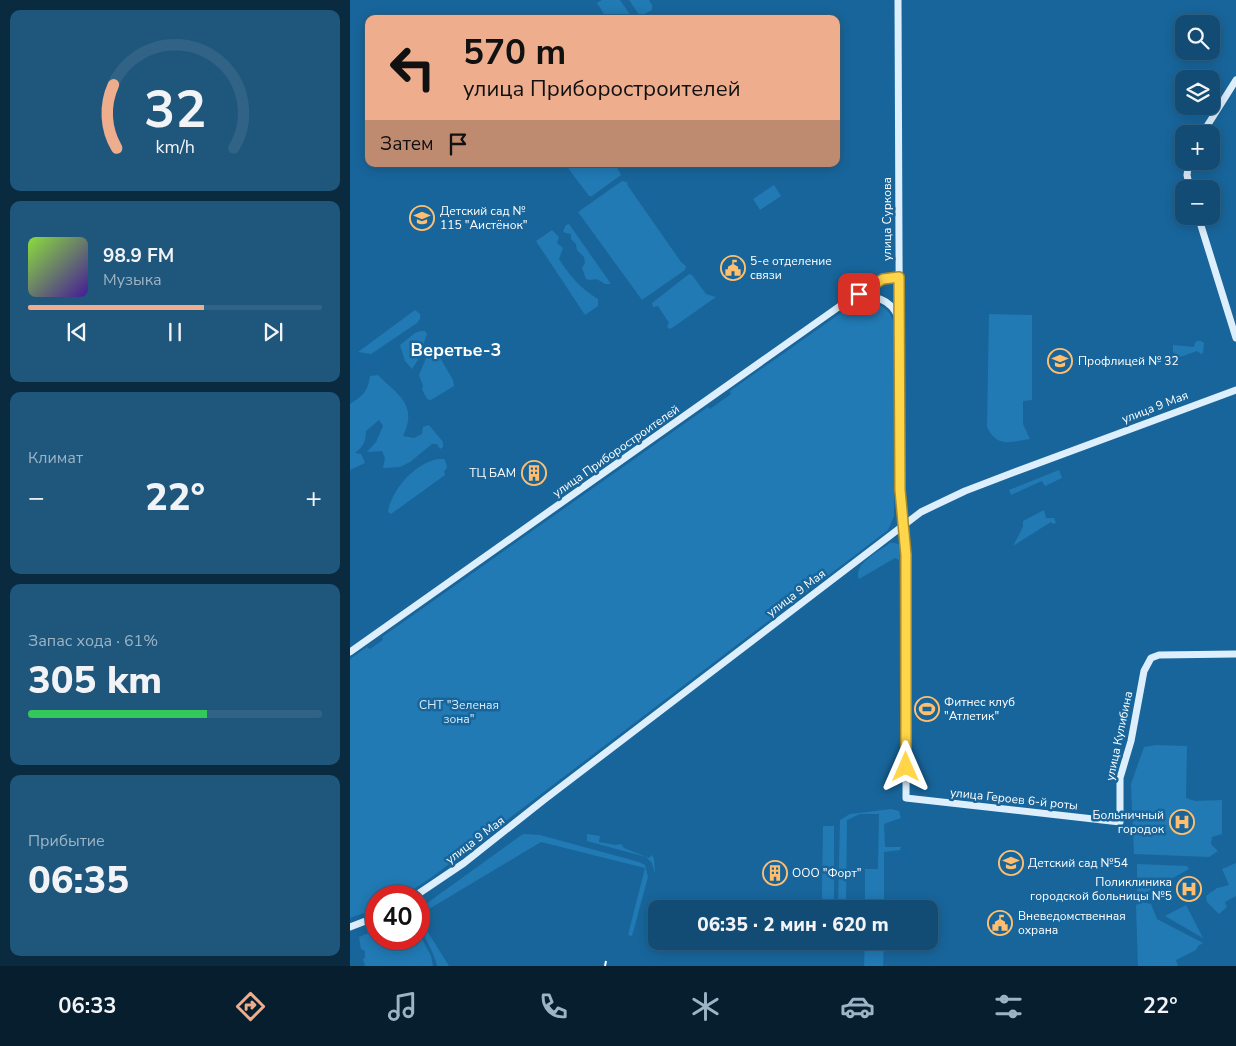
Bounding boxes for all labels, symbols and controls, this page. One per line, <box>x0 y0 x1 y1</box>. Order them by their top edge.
map controls <box>1175 15 1220 225</box>
button: search <box>1175 15 1220 60</box>
text: 570 m <box>463 29 566 76</box>
icon: left <box>380 35 445 100</box>
button: layers <box>1175 70 1220 115</box>
text: 32 <box>144 74 206 145</box>
text: улица Приборостроителей <box>463 74 741 104</box>
button: + <box>1175 125 1220 170</box>
icon: arrive <box>444 130 472 158</box>
text: Затем <box>380 131 434 157</box>
text: km/h <box>155 135 195 159</box>
street label: улица Суркова <box>879 177 895 261</box>
button: − <box>1175 180 1220 225</box>
place label: Детский сад № 115 "Аистёнок" <box>440 203 527 233</box>
school or university icon: Детский сад № 115 "Аистёнок" <box>409 205 435 231</box>
text: 98.9 FM <box>103 243 174 269</box>
place label: 5-е отделение связи <box>750 253 832 283</box>
public building icon: 5-е отделение связи <box>720 255 746 281</box>
text: Музыка <box>103 269 162 291</box>
pin <box>838 273 880 315</box>
icon: arrive <box>845 280 873 308</box>
icon: previous <box>63 318 91 346</box>
icon: pause <box>161 318 189 346</box>
icon: next <box>259 318 287 346</box>
district label: Веретье-3 <box>411 338 501 362</box>
school or university icon: Профлицей № 32 <box>1047 348 1073 374</box>
place label: Профлицей № 32 <box>1078 353 1179 369</box>
street label: улица 9 Мая <box>1119 387 1191 427</box>
street label: улица Приборостроителей <box>549 401 683 501</box>
text: Климат <box>28 447 83 469</box>
building icon: ТЦ БАМ <box>521 460 547 486</box>
place label: ТЦ БАМ <box>469 465 516 481</box>
text: 22° <box>145 472 205 523</box>
text: − <box>28 479 45 517</box>
text: + <box>305 479 322 517</box>
street label: улица 9 Мая <box>763 566 829 620</box>
text: Запас хода · 61% <box>28 630 158 652</box>
text: 305 km <box>28 655 162 706</box>
street label: улица Кулибина <box>1102 690 1136 782</box>
place label: Фитнес клуб "Атлетик" <box>944 694 1015 724</box>
sports icon: Фитнес клуб "Атлетик" <box>914 696 940 722</box>
park label: СНТ "Зеленая зона" <box>419 697 499 727</box>
position arrow <box>879 740 931 792</box>
street label: улица Героев 6-й роты <box>949 784 1079 814</box>
place label: Больничный городок <box>1093 807 1165 837</box>
hospital icon: Больничный городок <box>1169 809 1195 835</box>
street label: улица 9 Мая <box>442 813 508 867</box>
text: Прибытие <box>28 830 105 852</box>
school or university icon: Детский сад №54 <box>998 850 1024 876</box>
text: 06:35 <box>28 855 129 906</box>
place label: Детский сад №54 <box>1028 855 1128 871</box>
building icon: ООО "Форт" <box>762 860 788 886</box>
place label: ООО "Форт" <box>792 865 861 881</box>
place label: Поликлиника городской больницы №5 <box>1030 874 1172 904</box>
hospital icon: Поликлиника городской больницы №5 <box>1176 876 1202 902</box>
speed limit sign: 40 <box>365 885 430 950</box>
place label: Вневедомственная охрана <box>1018 908 1126 938</box>
public building icon: Вневедомственная охрана <box>987 910 1013 936</box>
text: 06:35 · 2 мин · 620 m <box>697 912 889 938</box>
icon: directions <box>233 989 268 1024</box>
icon: music <box>385 989 420 1024</box>
icon: phone <box>536 989 571 1024</box>
icon: climate <box>688 989 723 1024</box>
icon: car <box>840 989 875 1024</box>
icon: filters <box>991 989 1026 1024</box>
text: 06:33 <box>58 991 117 1021</box>
text: 22° <box>1143 991 1178 1021</box>

